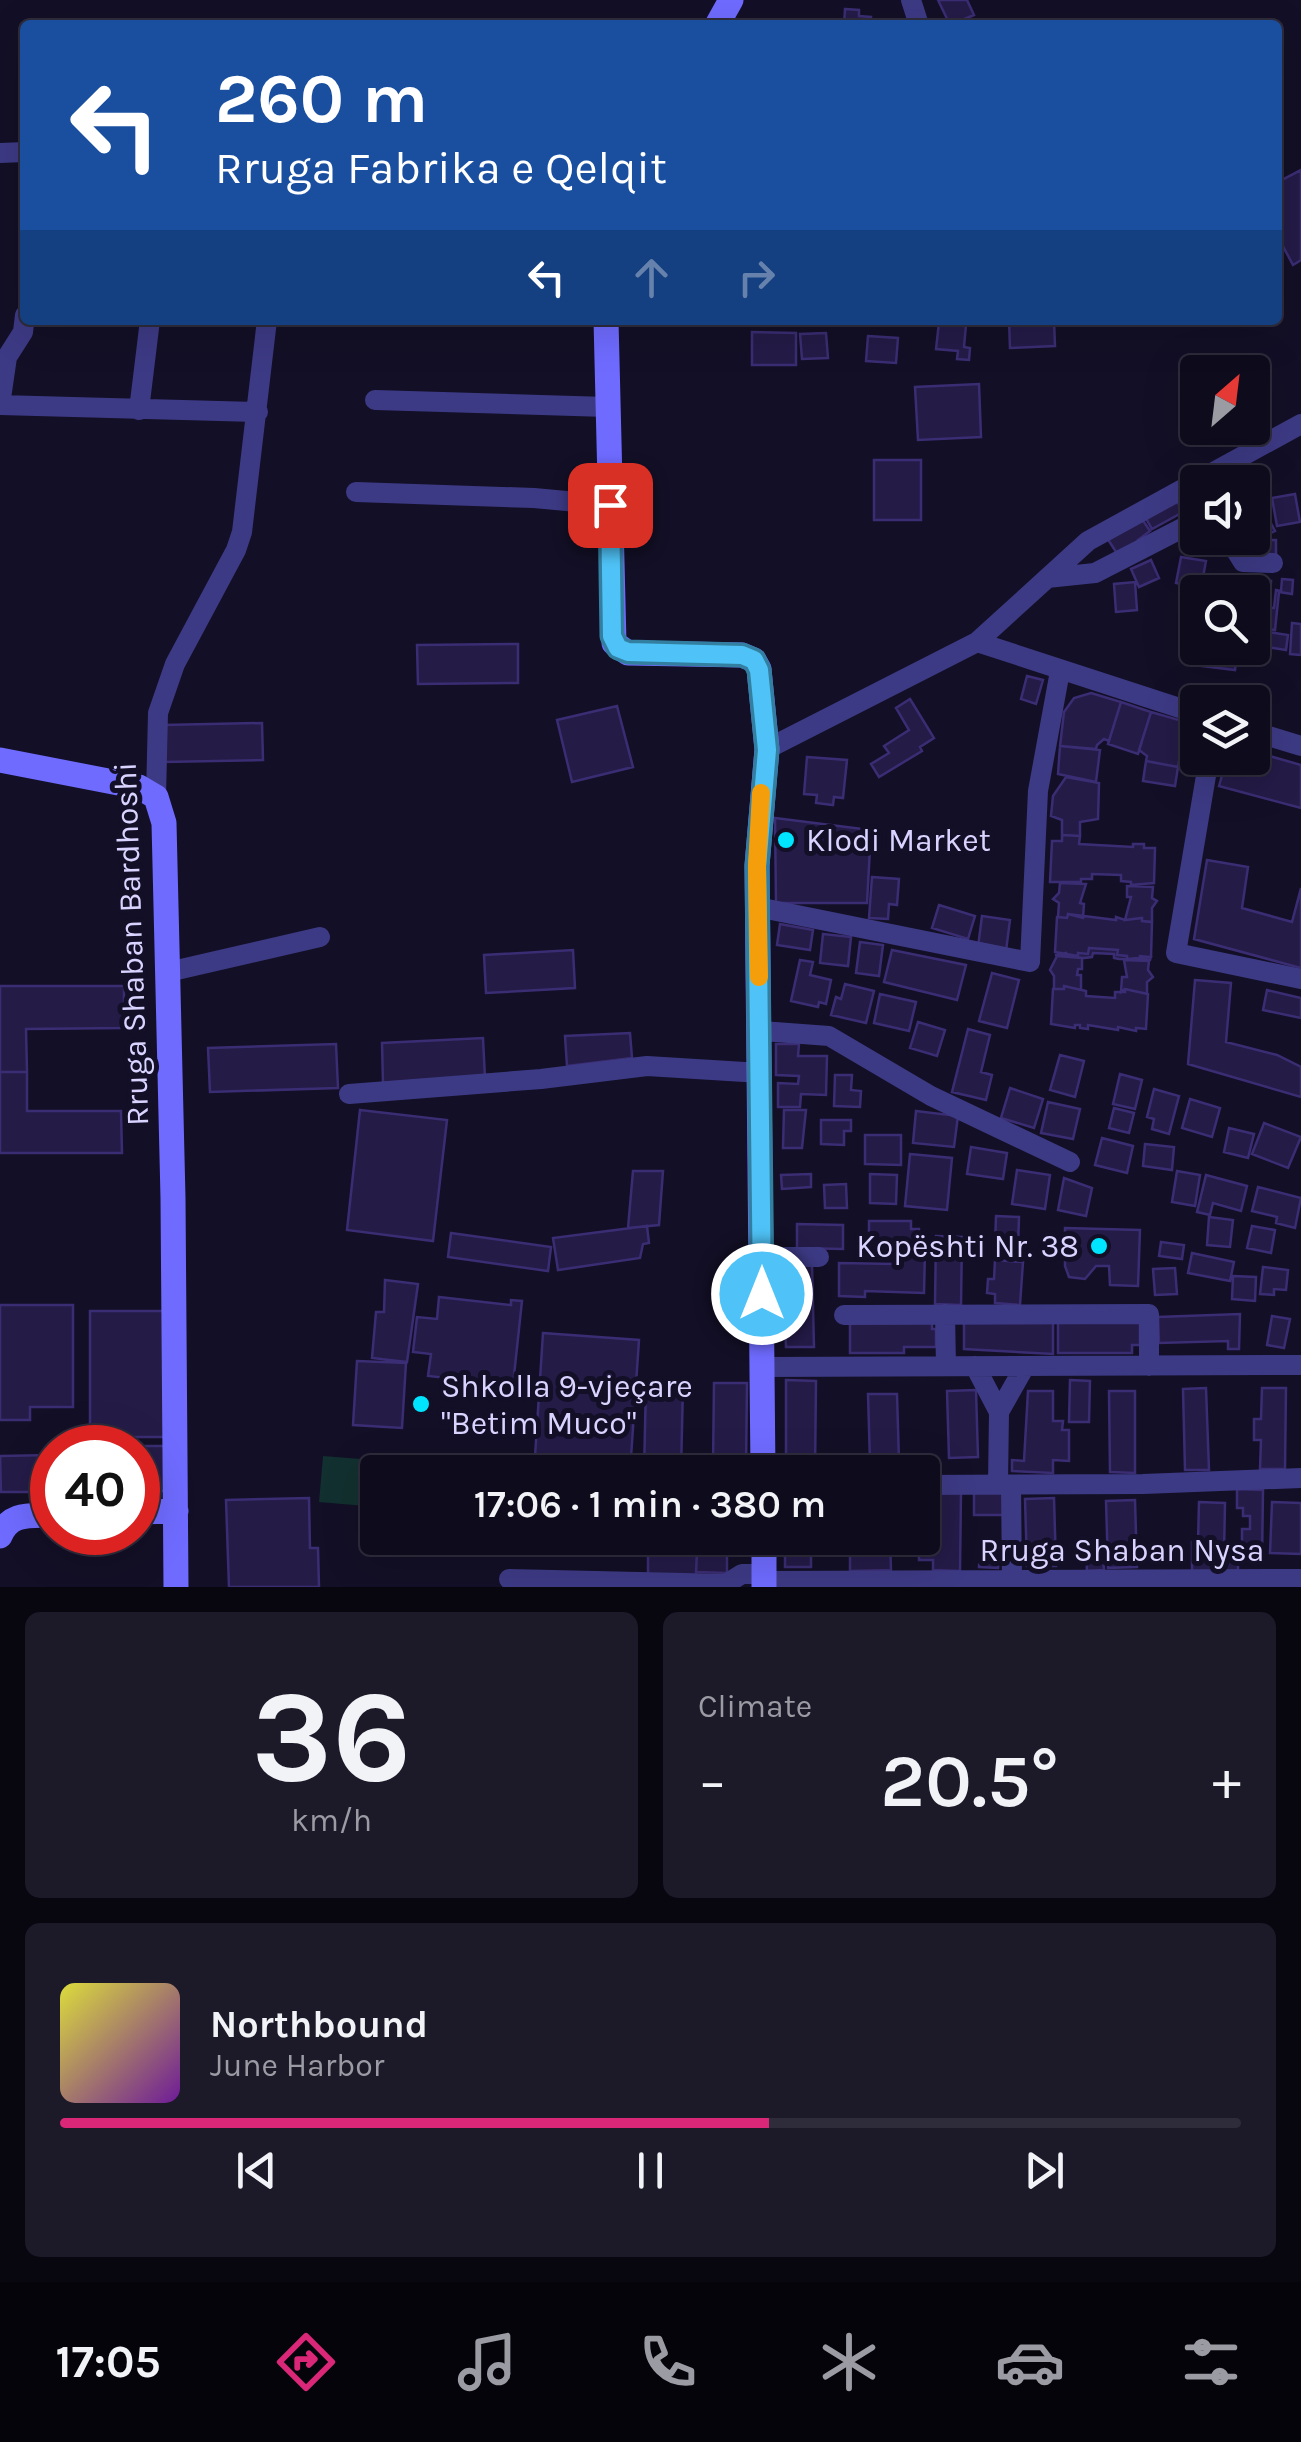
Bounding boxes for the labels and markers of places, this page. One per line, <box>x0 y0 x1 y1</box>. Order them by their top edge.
pin <box>568 463 653 548</box>
place label: Klodi Market <box>806 822 991 859</box>
marker: Klodi Market <box>775 829 797 851</box>
place label: Kopështi Nr. 38 <box>856 1228 1079 1265</box>
marker: Kopështi Nr. 38 <box>1088 1235 1110 1257</box>
place label: Shkolla 9-vjeçare "Betim Muco" <box>441 1368 693 1442</box>
marker: Shkolla 9-vjeçare "Betim Muco" <box>410 1393 432 1415</box>

